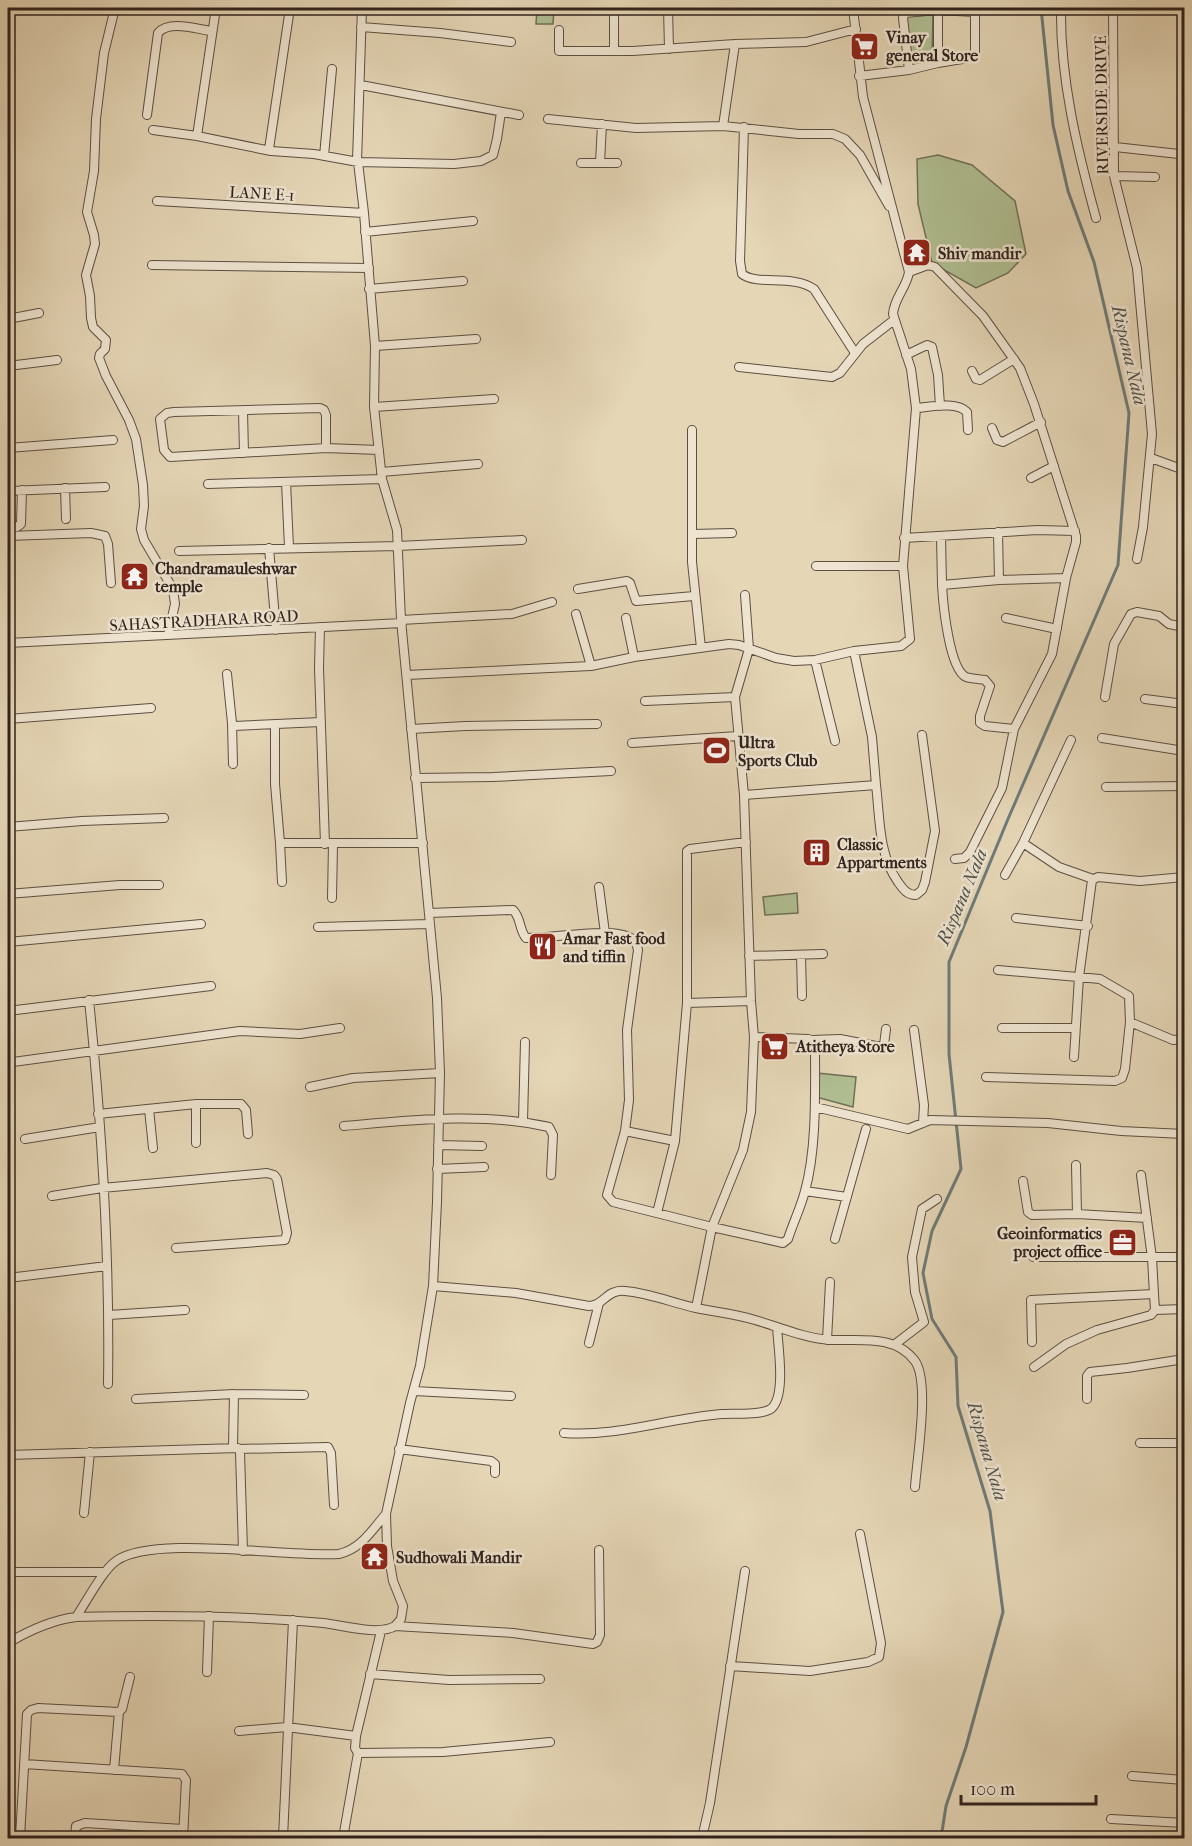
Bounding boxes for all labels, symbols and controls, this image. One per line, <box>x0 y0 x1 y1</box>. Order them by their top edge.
place label: Vinay general Store <box>885 28 978 66</box>
supermarket icon: Vinay general Store <box>849 30 881 62</box>
street label: RIVERSIDE DRIVE <box>1091 35 1112 175</box>
street label: LANE E-1 <box>229 182 295 205</box>
temple icon: Shiv mandir <box>901 237 933 269</box>
place label: Shiv mandir <box>938 244 1023 263</box>
water label: Rispana Nala <box>1107 302 1150 407</box>
place label: Chandramauleshwar temple <box>154 559 298 597</box>
temple icon: Chandramauleshwar temple <box>118 561 150 593</box>
street label: SAHASTRADHARA ROAD <box>109 606 299 635</box>
place label: Ultra Sports Club <box>737 733 818 771</box>
sports icon: Ultra Sports Club <box>701 735 733 767</box>
place label: Classic Appartments <box>836 835 927 873</box>
building icon: Classic Appartments <box>800 837 832 869</box>
water label: Rispana Nala <box>932 846 992 949</box>
place label: Amar Fast food and tiffin <box>562 929 666 966</box>
restaurant icon: Amar Fast food and tiffin <box>526 931 558 963</box>
supermarket icon: Atitheya Store <box>759 1030 791 1062</box>
place label: Atitheya Store <box>795 1037 895 1057</box>
place label: Geoinformatics project office <box>997 1224 1102 1262</box>
office icon: Geoinformatics project office <box>1107 1226 1139 1258</box>
water label: Rispana Nala <box>962 1398 1011 1503</box>
temple icon: Sudhowali Mandir <box>359 1541 391 1573</box>
place label: Sudhowali Mandir <box>396 1548 523 1567</box>
scale bar <box>961 1768 1096 1806</box>
text: 100 m <box>970 1779 1015 1800</box>

